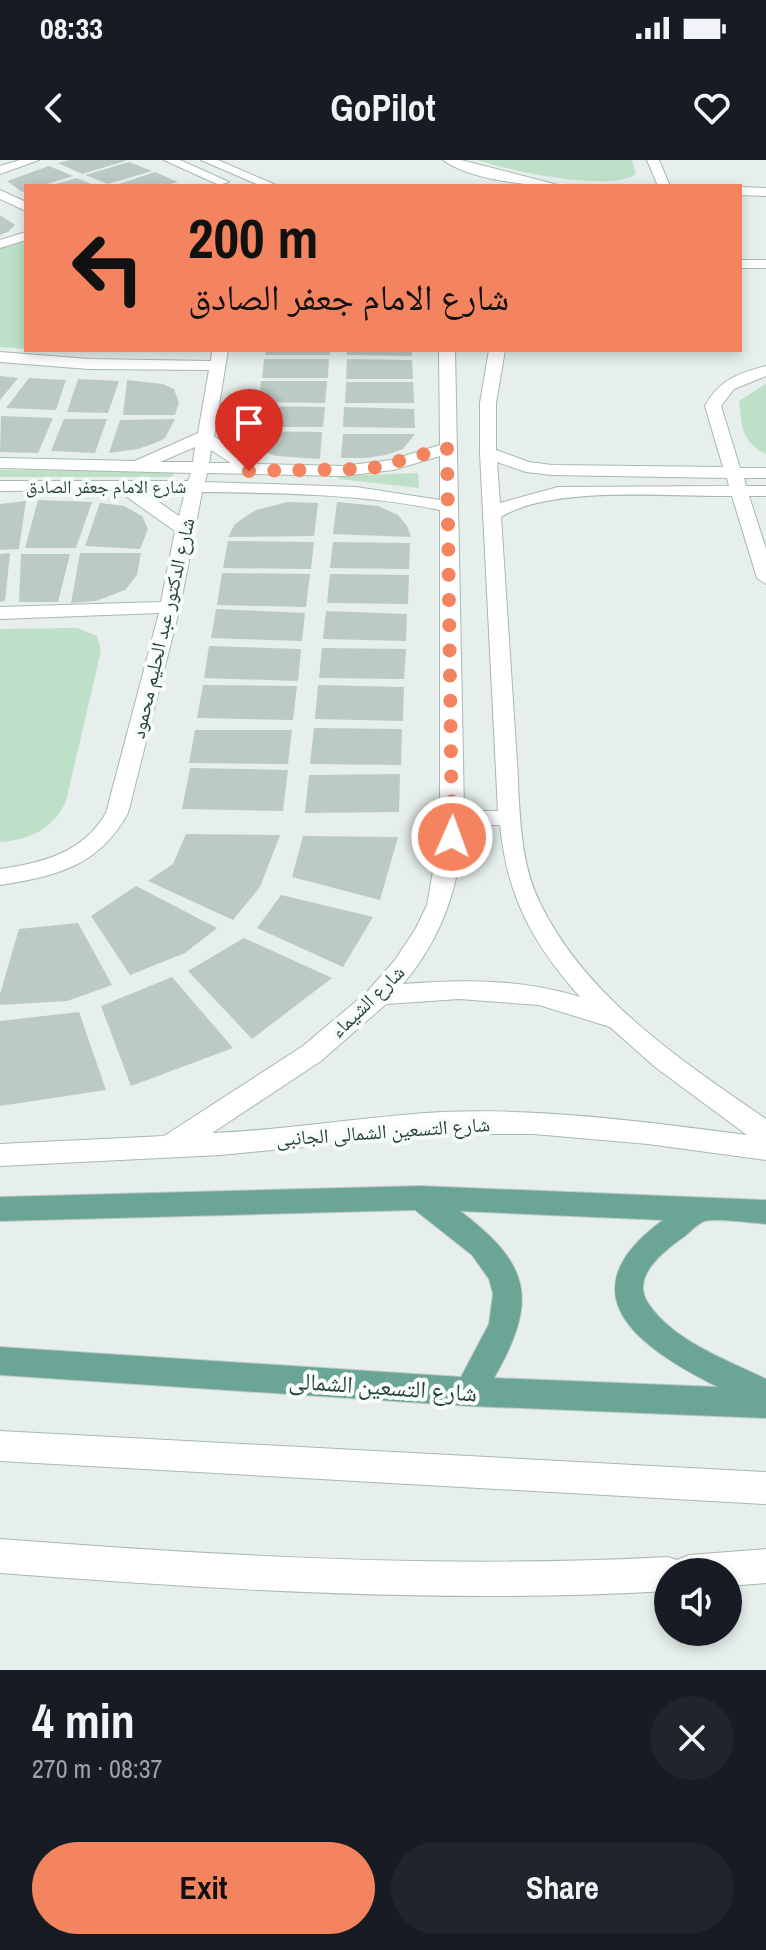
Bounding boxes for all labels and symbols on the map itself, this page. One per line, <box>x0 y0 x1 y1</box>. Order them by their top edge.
pin <box>215 389 283 471</box>
street label: شارع الامام جعفر الصادق <box>26 474 186 499</box>
street label: شارع الدكتور عبد الحليم محمود <box>123 515 202 741</box>
position arrow <box>410 795 494 879</box>
street label: شارع الشيماء <box>324 959 410 1043</box>
street label: شارع التسعين الشمالى الجانبى <box>275 1110 491 1152</box>
street label: شارع التسعين الشمالى <box>288 1363 478 1409</box>

